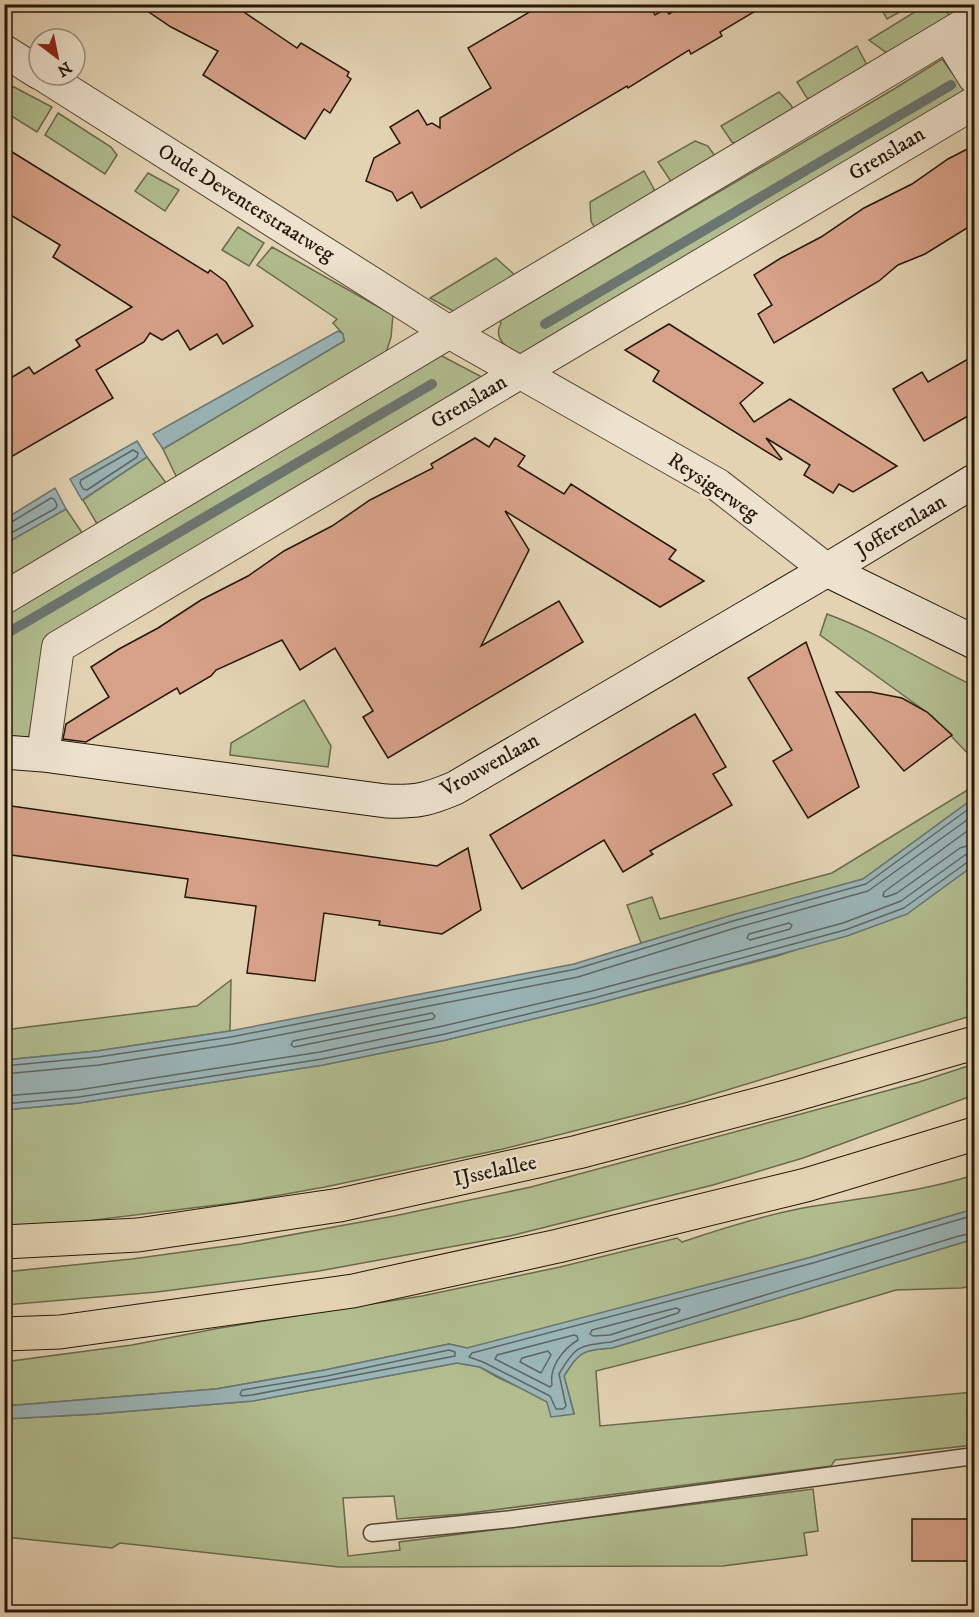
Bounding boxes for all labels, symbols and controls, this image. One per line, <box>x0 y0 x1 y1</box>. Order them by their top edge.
north arrow <box>27 27 87 87</box>
text: N <box>54 57 75 81</box>
street label: Grenslaan <box>844 121 930 187</box>
street label: Oude Deventerstraatweg <box>153 138 340 268</box>
street label: Grenslaan <box>426 369 512 435</box>
street label: Reysigerweg <box>663 447 764 527</box>
street label: Jofferenlaan <box>849 489 951 564</box>
street label: Vrouwenlaan <box>435 727 544 803</box>
street label: IJsselallee <box>451 1149 539 1192</box>

